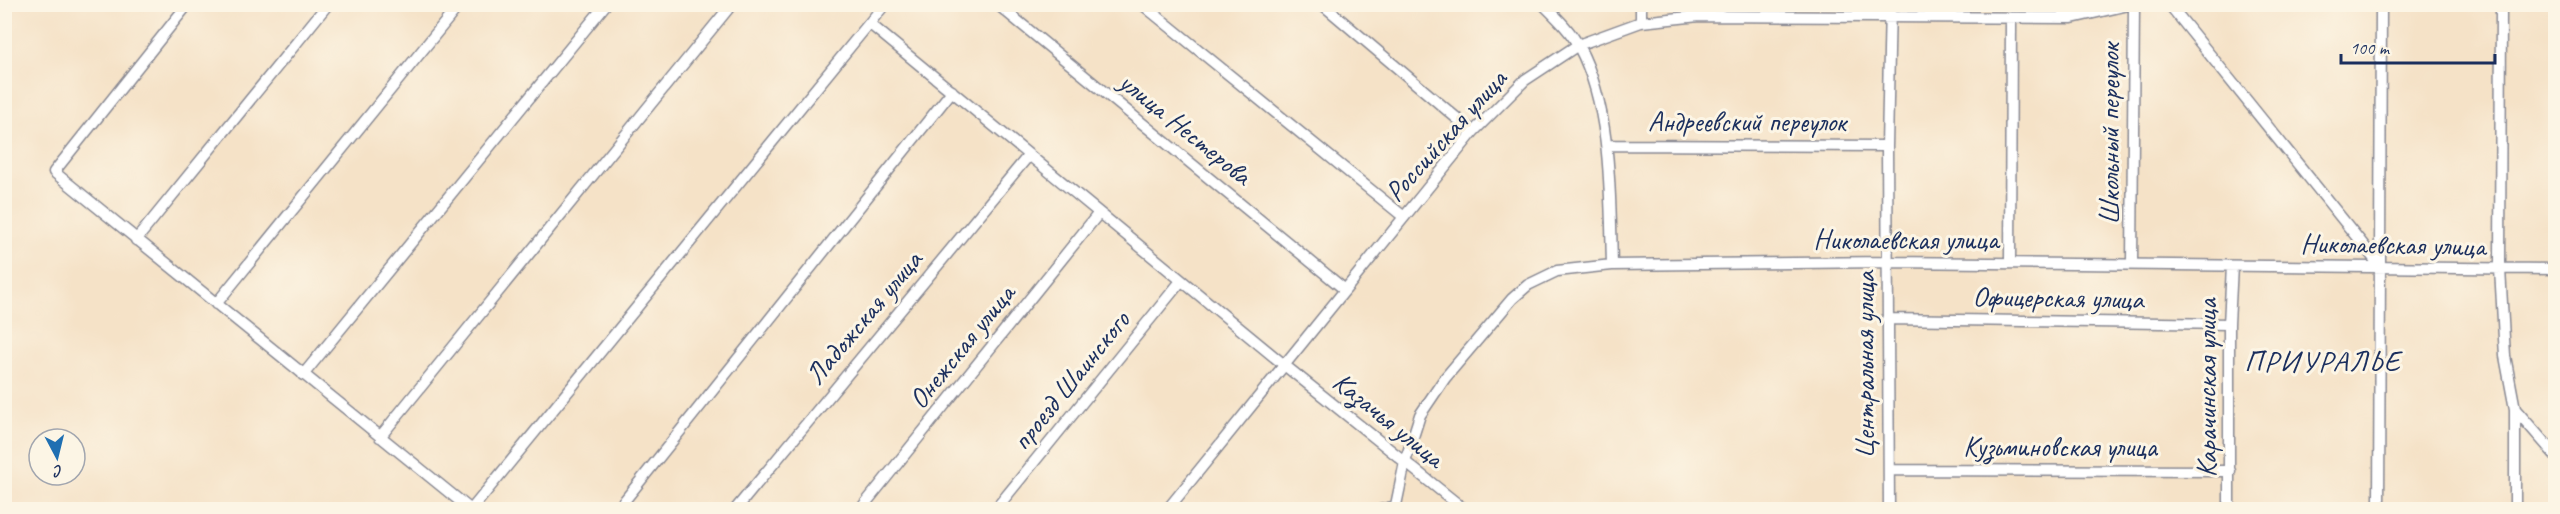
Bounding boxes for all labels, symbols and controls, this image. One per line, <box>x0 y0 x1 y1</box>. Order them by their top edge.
scale bar <box>2341 27 2496 65</box>
text: 100 m <box>2350 37 2391 59</box>
street label: Школьный переулок <box>2092 41 2127 225</box>
street label: Российская улица <box>1377 61 1515 209</box>
street label: улица Нестерова <box>1111 63 1260 194</box>
street label: Андреевский переулок <box>1648 104 1849 139</box>
street label: Николаевская улица <box>1814 222 2001 257</box>
street label: Николаевская улица <box>2300 225 2488 264</box>
street label: Ладожская улица <box>797 242 931 391</box>
street label: Центральная улица <box>1847 269 1882 459</box>
street label: Онежская улица <box>901 275 1024 416</box>
street label: Офицерская улица <box>1972 279 2145 317</box>
street label: Карачинская улица <box>2189 297 2224 477</box>
street label: проезд Шаинского <box>1004 302 1139 457</box>
district label: ПРИУРАЛЬЕ <box>2244 342 2404 380</box>
street label: Казачья улица <box>1325 364 1453 477</box>
north arrow <box>27 427 87 487</box>
street label: Кузьминовская улица <box>1963 429 2159 465</box>
text: С <box>51 460 64 482</box>

